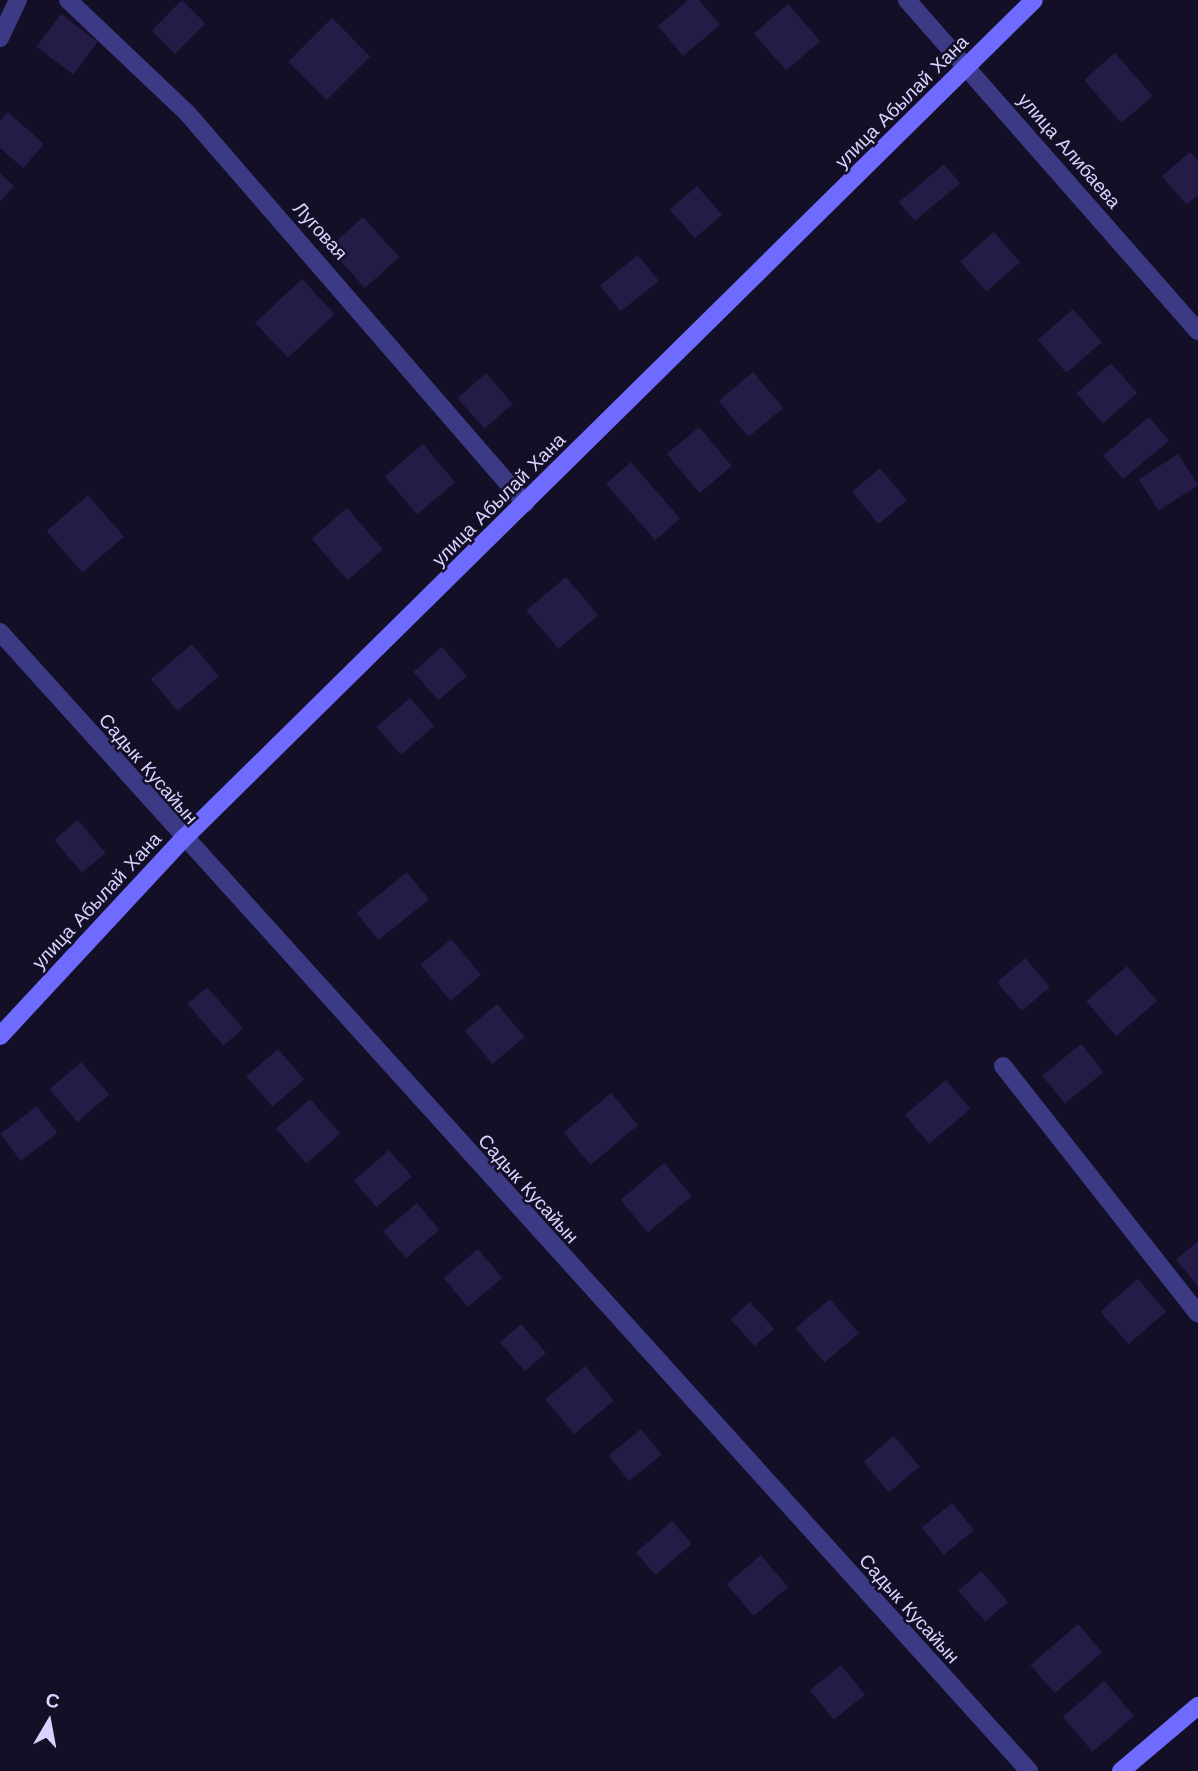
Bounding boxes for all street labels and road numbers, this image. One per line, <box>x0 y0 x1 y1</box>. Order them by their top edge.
street label: улица Абылай Хана <box>831 31 973 173</box>
street label: улица Алибаева <box>1013 89 1125 213</box>
street label: Луговая <box>288 197 352 265</box>
street label: улица Абылай Хана <box>428 429 570 571</box>
street label: Садык Кусайын <box>94 709 202 829</box>
street label: улица Абылай Хана <box>28 828 166 974</box>
street label: Садык Кусайын <box>473 1130 583 1248</box>
street label: Садык Кусайын <box>854 1550 964 1668</box>

